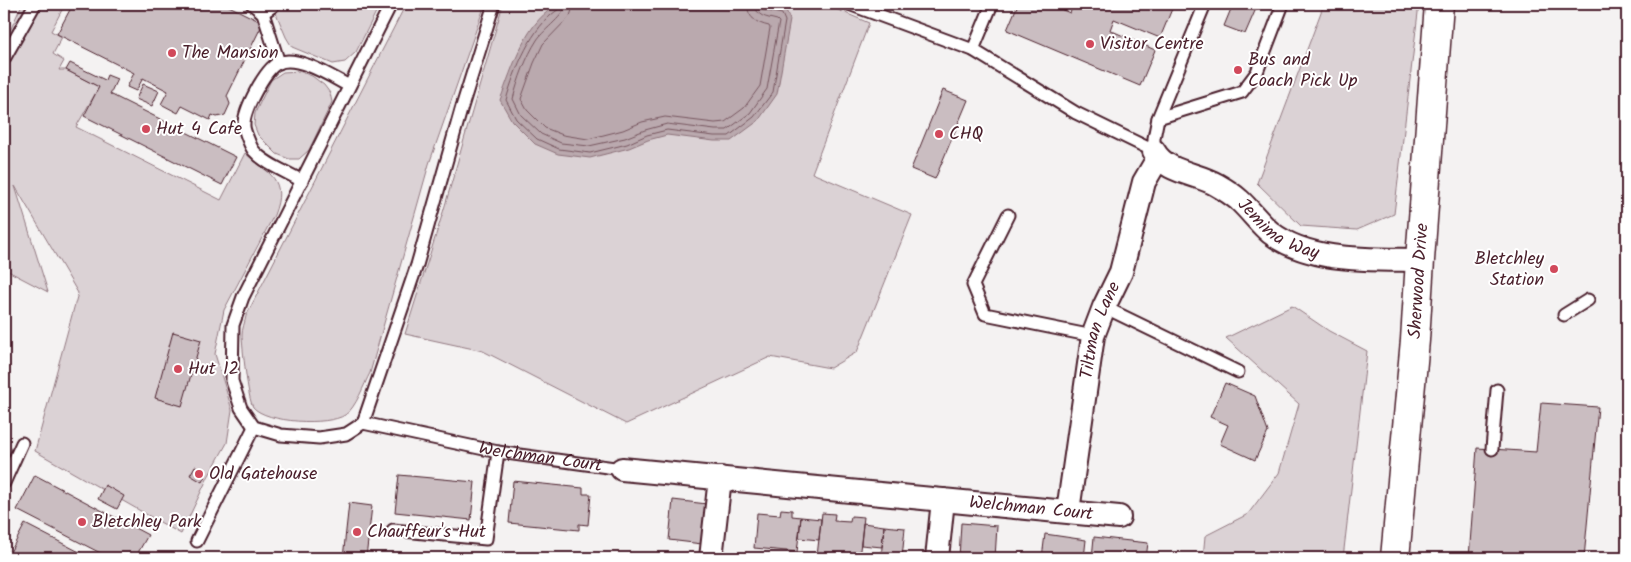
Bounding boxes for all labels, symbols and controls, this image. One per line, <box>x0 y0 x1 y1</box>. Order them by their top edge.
place label: Visitor Centre <box>1100 30 1204 59</box>
marker: Visitor Centre <box>1084 38 1096 50</box>
place label: The Mansion <box>182 39 279 68</box>
place label: Bus and Coach Pick Up <box>1248 46 1358 96</box>
marker: The Mansion <box>166 47 178 59</box>
marker: Bus and Coach Pick Up <box>1232 64 1244 76</box>
place label: Hut 4 Cafe <box>156 115 242 144</box>
place label: CHQ <box>949 120 983 149</box>
marker: Hut 4 Cafe <box>140 123 152 135</box>
marker: CHQ <box>933 128 945 140</box>
street label: Jemima Way <box>1230 191 1323 268</box>
street label: Sherwood Drive <box>1401 222 1437 340</box>
place label: Bletchley Station <box>1474 245 1545 295</box>
marker: Bletchley Station <box>1548 263 1560 275</box>
street label: Tiltman Lane <box>1073 277 1129 381</box>
place label: Hut 12 <box>188 355 239 384</box>
marker: Hut 12 <box>172 363 184 375</box>
street label: Welchman Court <box>476 434 605 481</box>
place label: Old Gatehouse <box>209 460 317 489</box>
marker: Old Gatehouse <box>193 468 205 480</box>
street label: Welchman Court <box>968 488 1095 529</box>
place label: Bletchley Park <box>92 508 202 537</box>
marker: Bletchley Park <box>76 516 88 528</box>
place label: Chauffeur's Hut <box>367 518 487 547</box>
marker: Chauffeur's Hut <box>351 526 363 538</box>

